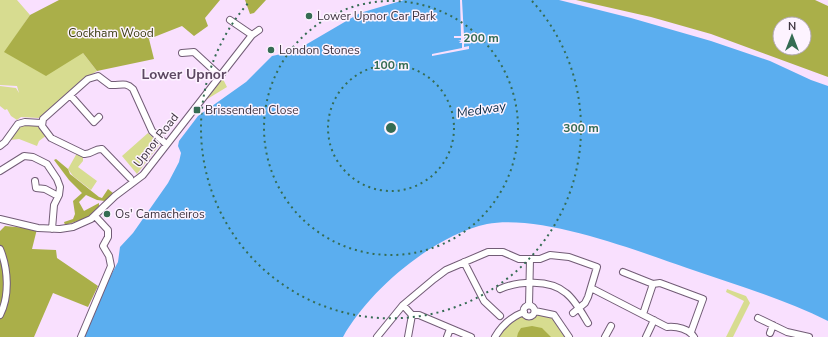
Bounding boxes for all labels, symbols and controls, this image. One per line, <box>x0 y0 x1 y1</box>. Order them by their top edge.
place label: Lower Upnor Car Park <box>317 8 437 24</box>
marker: Lower Upnor Car Park <box>304 11 314 21</box>
north arrow <box>772 16 812 56</box>
text: N <box>788 19 796 34</box>
park label: Cockham Wood <box>68 25 154 41</box>
text: 200 m <box>463 30 499 46</box>
place label: London Stones <box>279 42 360 58</box>
marker: London Stones <box>266 45 276 55</box>
text: 100 m <box>373 57 409 73</box>
district label: Lower Upnor <box>142 65 227 84</box>
water label: Medway <box>455 97 509 123</box>
place label: Brissenden Close <box>205 102 299 118</box>
marker: Brissenden Close <box>192 105 202 115</box>
street label: Upnor Road <box>130 110 182 170</box>
text: 300 m <box>563 120 599 136</box>
centre of rings <box>384 121 398 135</box>
place label: Os' Camacheiros <box>115 206 205 222</box>
marker: Os' Camacheiros <box>102 209 112 219</box>

